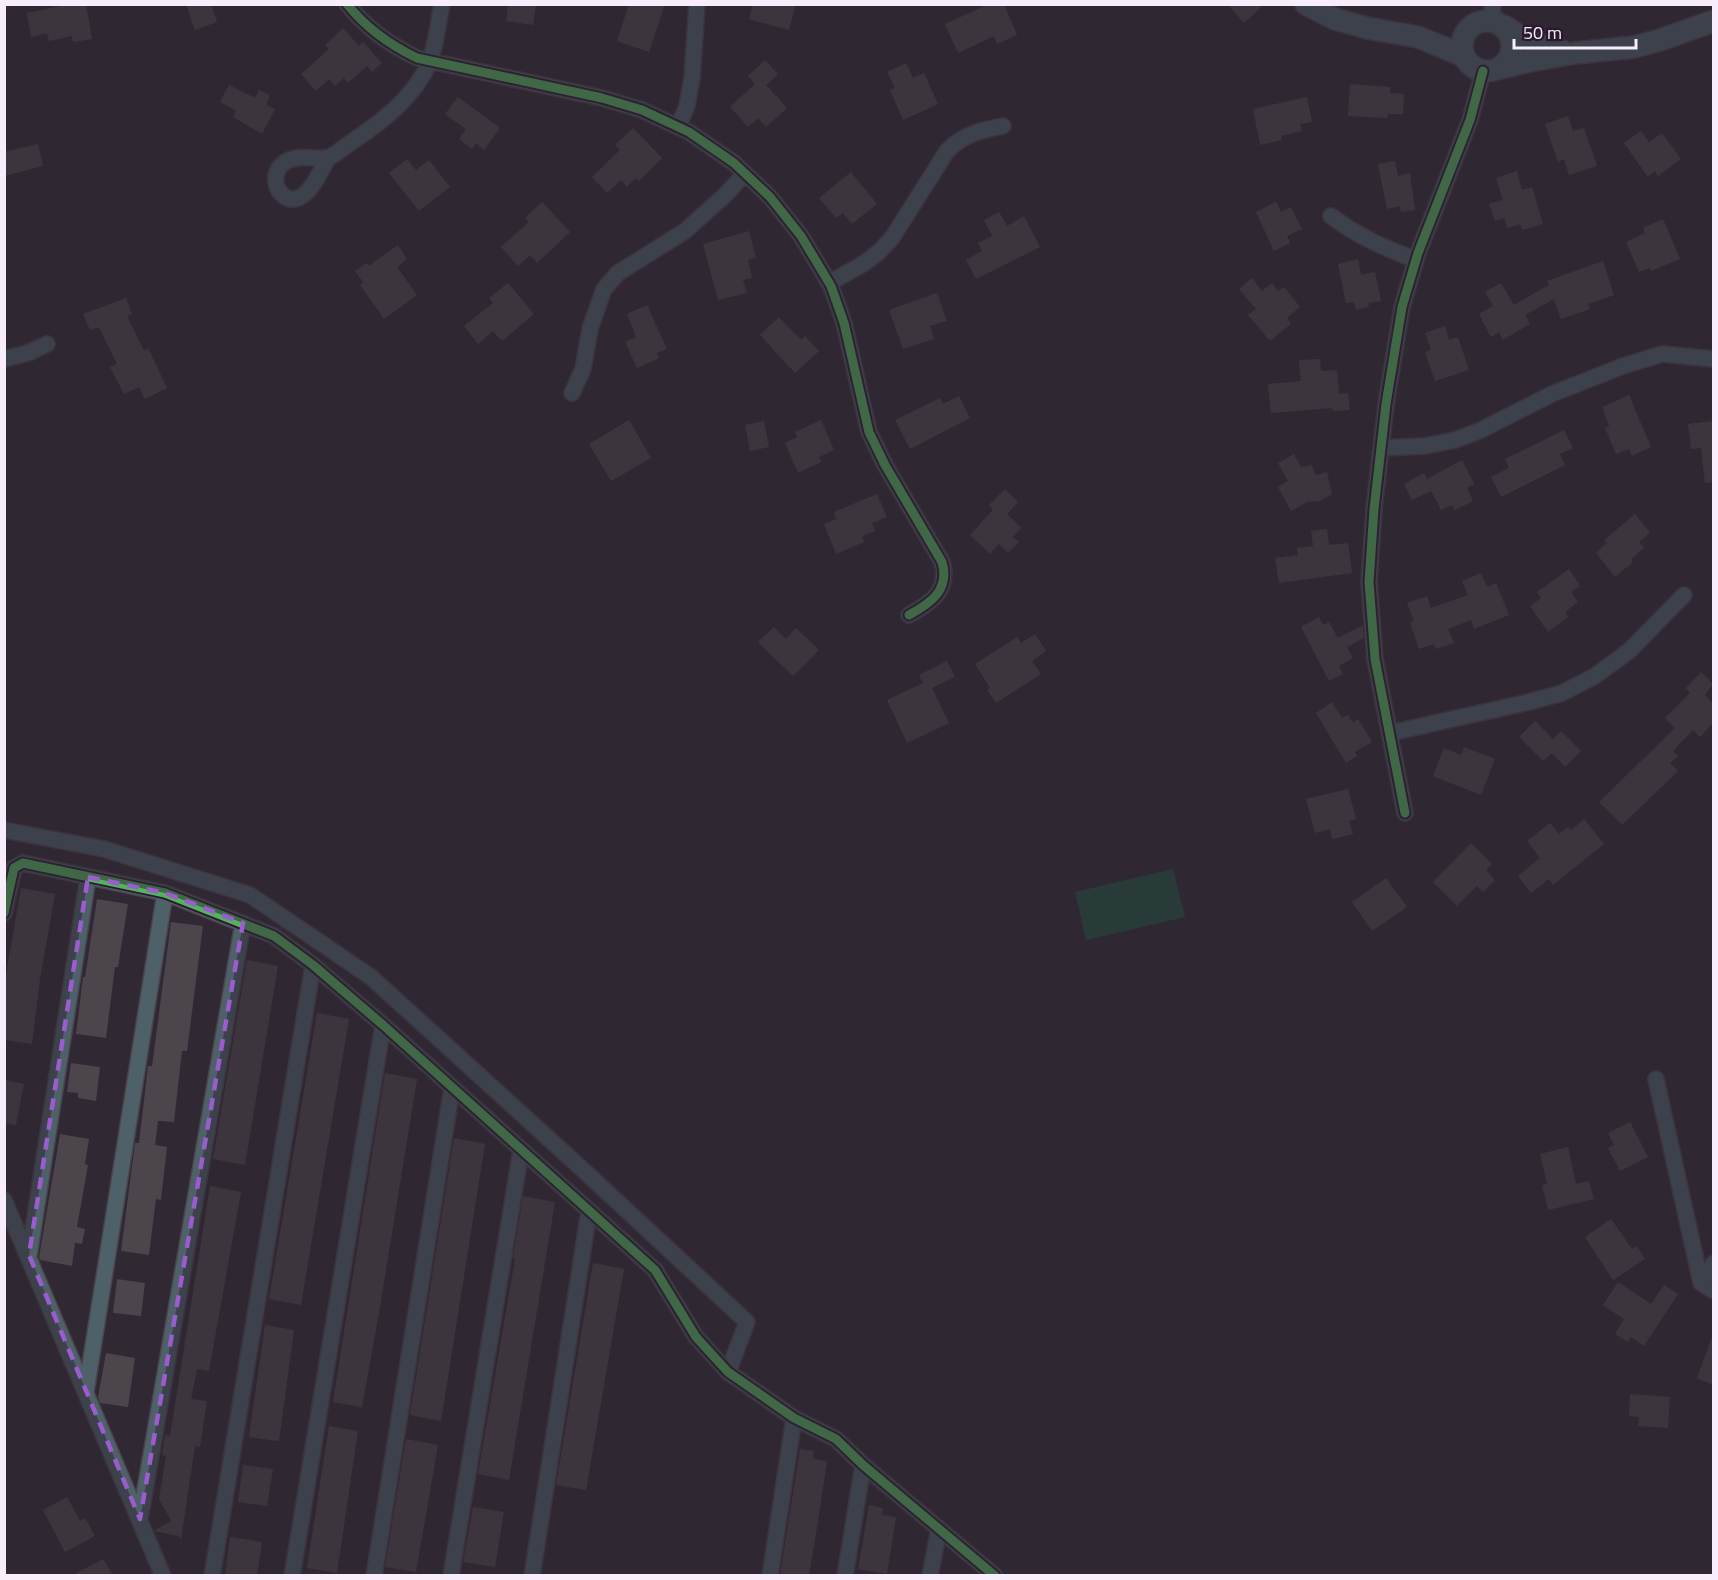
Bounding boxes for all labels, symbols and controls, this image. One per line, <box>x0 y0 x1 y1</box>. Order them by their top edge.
scale bar <box>1514 12 1636 50</box>
text: 50 m <box>1523 19 1562 46</box>

